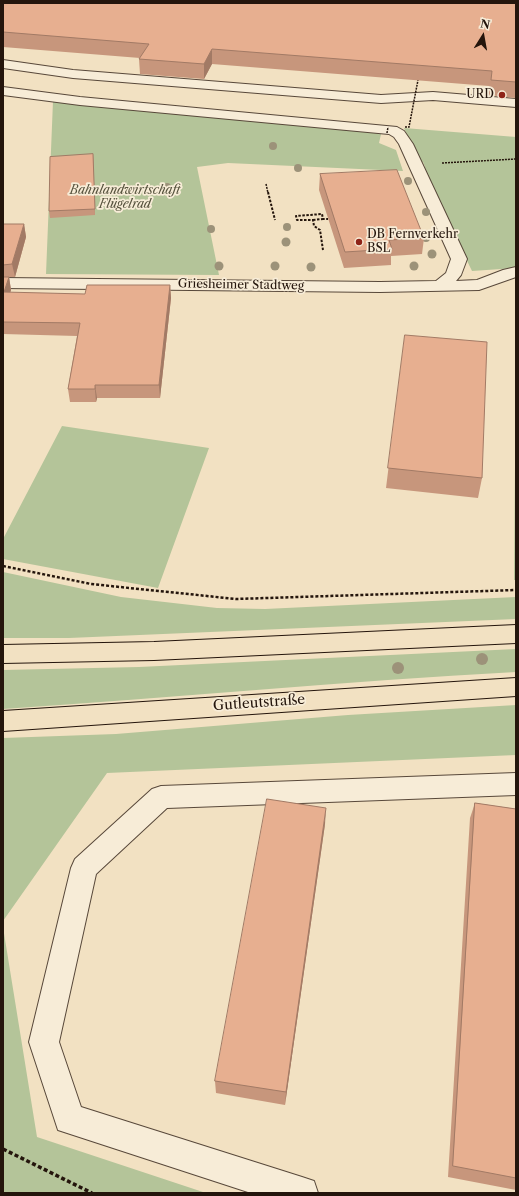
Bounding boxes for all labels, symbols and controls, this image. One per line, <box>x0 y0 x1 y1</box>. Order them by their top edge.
north arrow <box>463 16 503 56</box>
text: N <box>479 16 491 32</box>
place label: URD <box>466 88 494 102</box>
marker: URD <box>497 90 507 100</box>
park label: Bahnlandwirtschaft Flügelrad <box>70 184 180 212</box>
place label: DB Fernverkehr BSL <box>367 228 458 256</box>
marker: DB Fernverkehr BSL <box>354 237 364 247</box>
street label: Griesheimer Stadtweg <box>178 277 304 293</box>
street label: Gutleutstraße <box>212 691 306 715</box>

